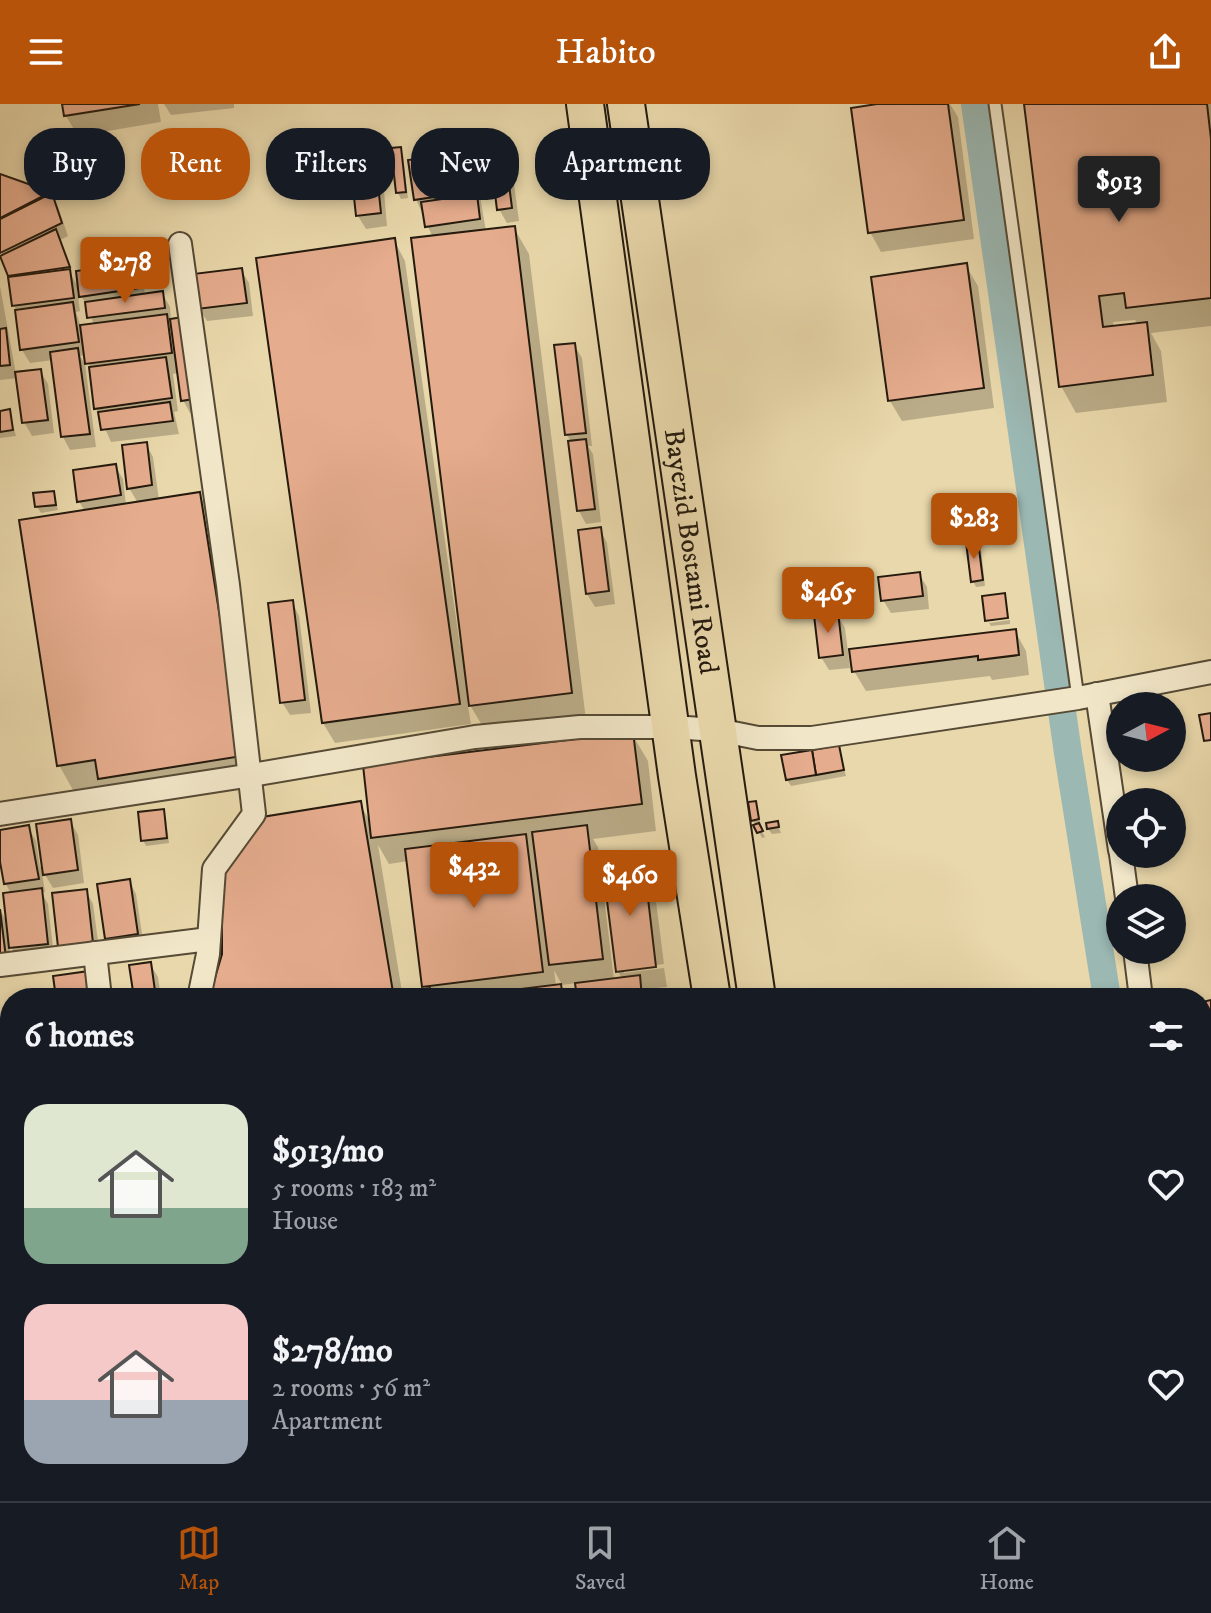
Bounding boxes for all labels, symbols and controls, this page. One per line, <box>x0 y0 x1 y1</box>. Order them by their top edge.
icon: menu <box>24 30 68 74</box>
text: Habito <box>555 30 656 75</box>
icon: share <box>1143 30 1187 74</box>
chip: Buy <box>24 128 125 200</box>
chip: Rent <box>141 128 250 200</box>
chip: Filters <box>266 128 395 200</box>
chip: New <box>411 128 519 200</box>
chip: Apartment <box>535 128 710 200</box>
pin: $913 <box>1072 156 1166 224</box>
text: $913 <box>1096 165 1142 198</box>
pin: $278 <box>78 237 172 305</box>
text: $278 <box>98 246 152 279</box>
street label: Bayezid Bostami Road <box>656 426 727 676</box>
pin: $283 <box>927 493 1021 561</box>
text: $283 <box>949 502 999 535</box>
pin: $465 <box>781 567 875 635</box>
text: $465 <box>800 576 856 609</box>
north arrow <box>1106 692 1186 772</box>
map controls <box>1106 692 1186 964</box>
button: locate <box>1106 788 1186 868</box>
pin: $432 <box>427 842 521 910</box>
pin: $460 <box>583 850 677 918</box>
text: $432 <box>448 851 500 884</box>
text: $460 <box>602 859 658 892</box>
button: layers <box>1106 884 1186 964</box>
icon: filters <box>1144 1014 1188 1058</box>
text: 6 homes <box>24 1015 134 1057</box>
text: $913/mo <box>272 1130 384 1172</box>
icon: home <box>88 1136 184 1232</box>
icon: heart <box>1144 1162 1188 1206</box>
text: 5 rooms · 183 m² <box>272 1172 436 1205</box>
text: House <box>272 1205 338 1238</box>
text: $278/mo <box>272 1330 393 1372</box>
icon: home <box>88 1336 184 1432</box>
icon: heart <box>1144 1362 1188 1406</box>
text: 2 rooms · 56 m² <box>272 1372 430 1405</box>
text: Apartment <box>272 1405 383 1438</box>
tab: Map <box>177 1521 221 1596</box>
tab: Saved <box>575 1521 626 1596</box>
tab: Home <box>980 1521 1034 1596</box>

